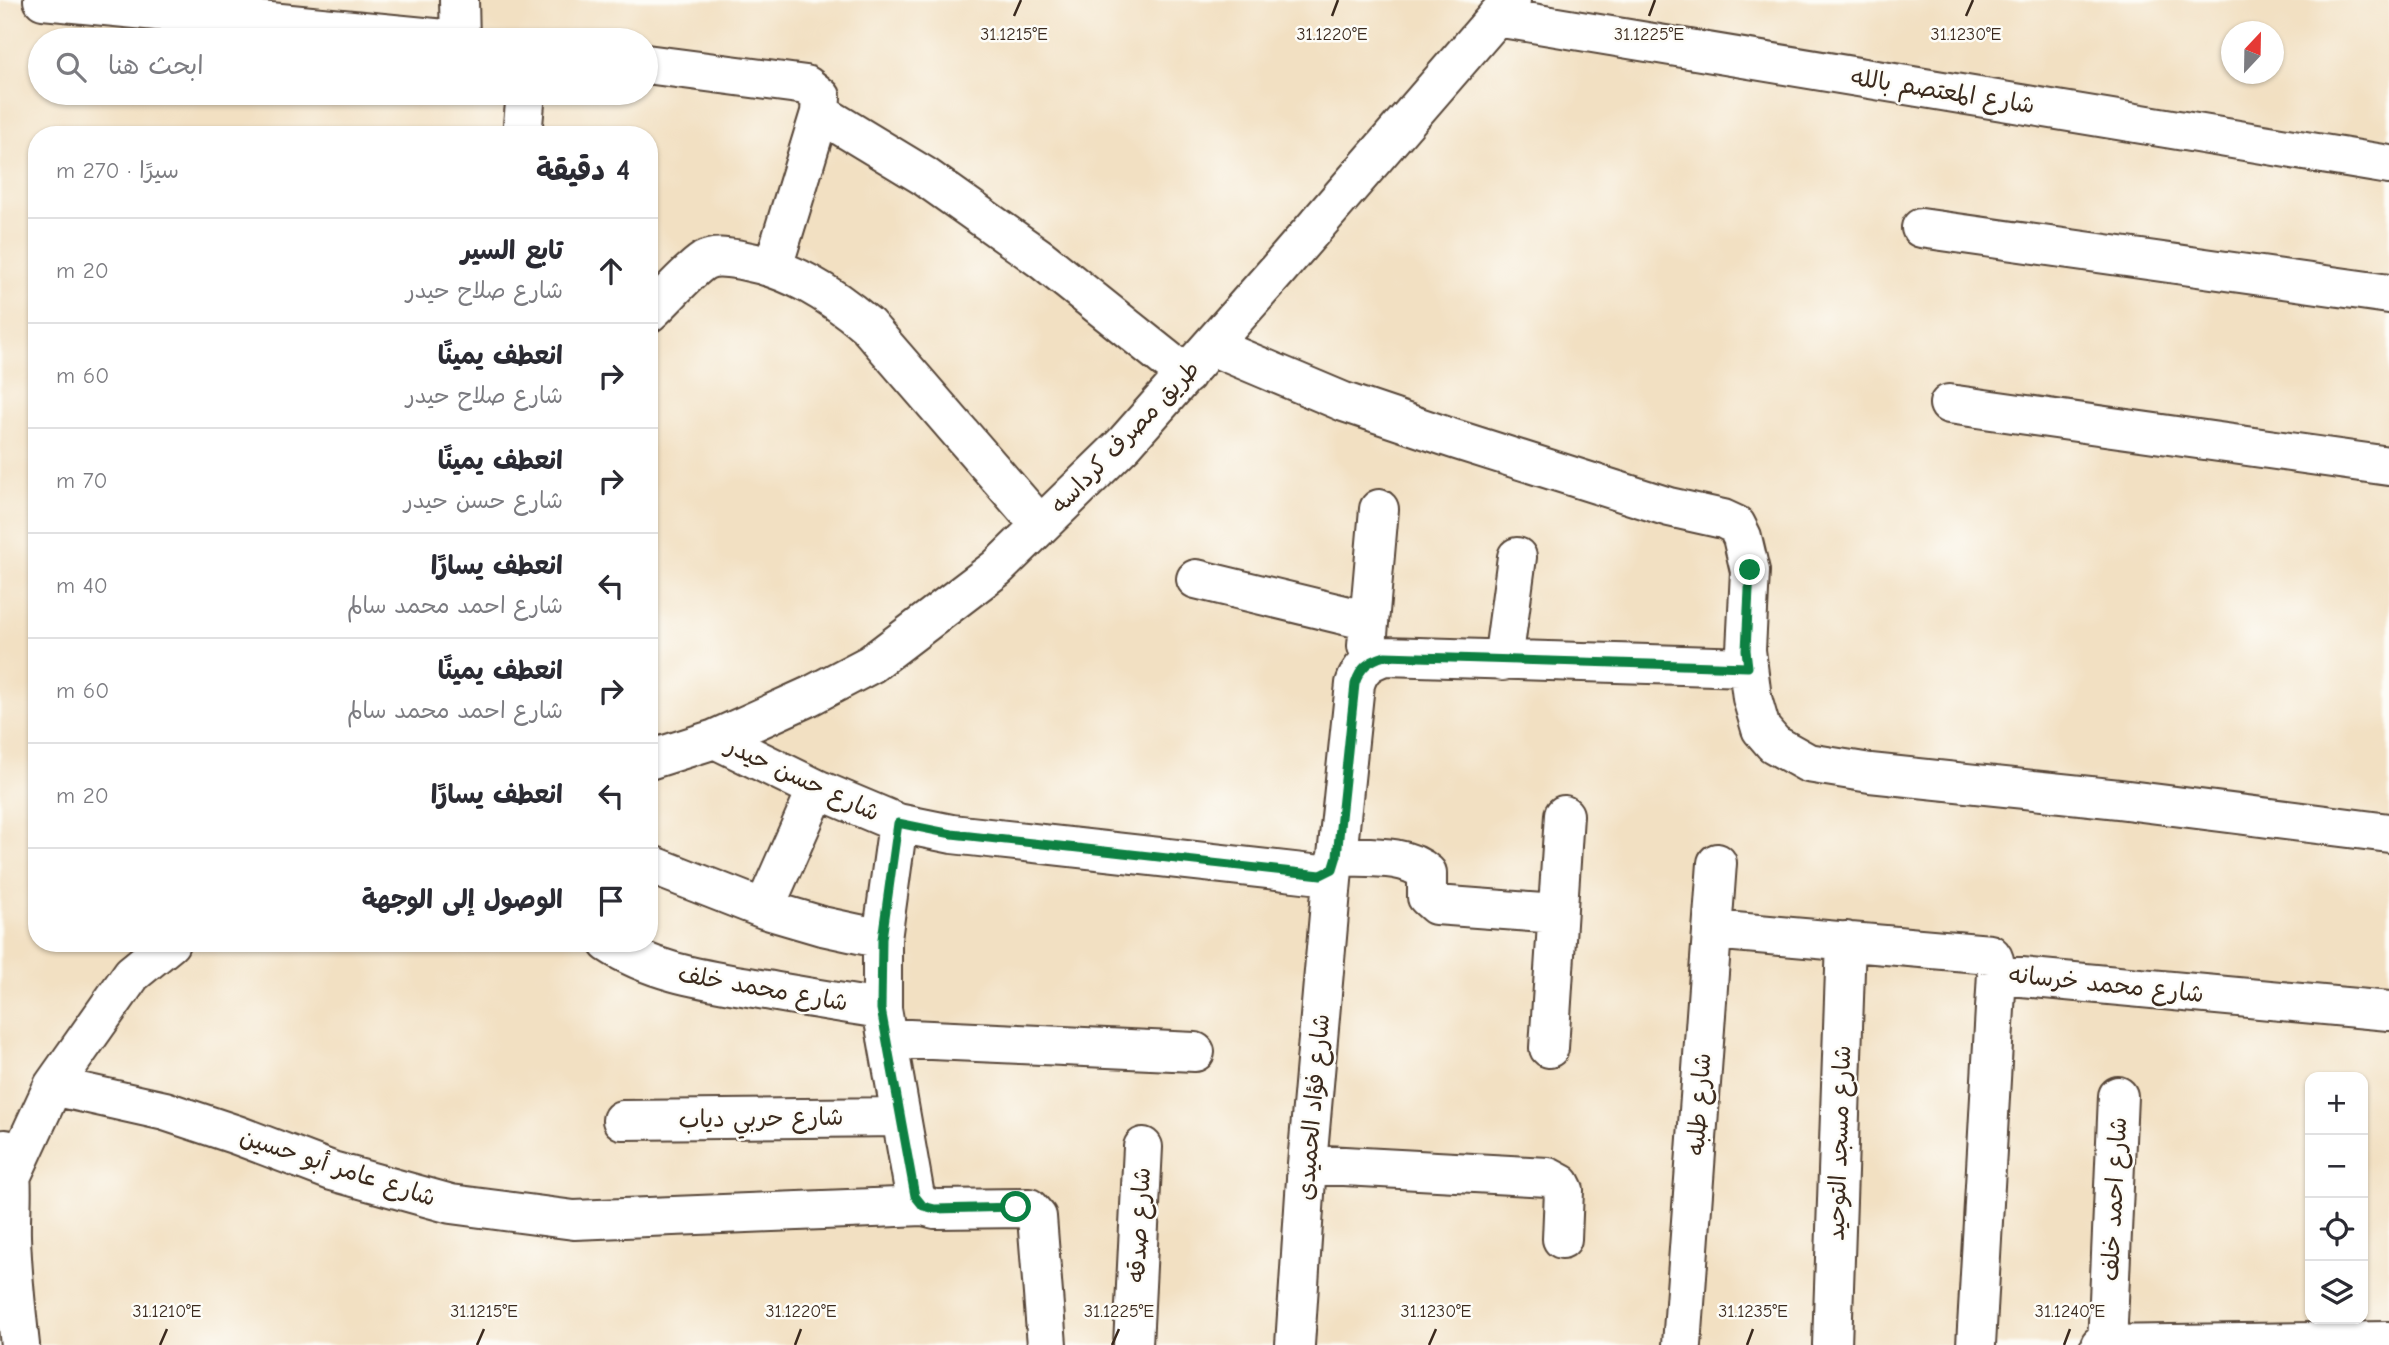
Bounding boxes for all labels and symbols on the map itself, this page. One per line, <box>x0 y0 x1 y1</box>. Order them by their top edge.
north arrow <box>2221 21 2284 84</box>
text: 31.1215°E <box>980 24 1048 45</box>
text: 31.1220°E <box>1296 24 1368 45</box>
text: 31.1225°E <box>1614 24 1684 45</box>
text: 31.1230°E <box>1931 24 2002 45</box>
street label: شارع المعتصم بالله <box>1849 63 2037 123</box>
street label: طريق مصرف كرداسه <box>1045 355 1205 519</box>
route end <box>1734 554 1765 585</box>
street label: شارع حسن حيدر <box>719 730 884 829</box>
street label: شارع محمد خلف <box>675 959 850 1020</box>
street label: شارع محمد خرسانه <box>2007 960 2205 1011</box>
street label: شارع فؤاد الحميدى <box>1291 1012 1338 1202</box>
street label: شارع مسجد التوحيد <box>1822 1045 1859 1241</box>
street label: شارع طلبه <box>1681 1052 1720 1156</box>
street label: شارع حربي دياب <box>678 1103 844 1140</box>
street label: شارع احمد خلف <box>2096 1116 2135 1282</box>
street label: شارع عامر أبو حسين <box>236 1121 440 1215</box>
street label: شارع صدقه <box>1122 1167 1159 1283</box>
route start <box>1000 1191 1031 1222</box>
text: 31.1210°E <box>133 1301 202 1322</box>
text: 31.1215°E <box>450 1301 518 1322</box>
text: 31.1220°E <box>765 1301 837 1322</box>
text: 31.1225°E <box>1084 1301 1154 1322</box>
text: 31.1230°E <box>1401 1301 1472 1322</box>
text: 31.1235°E <box>1718 1301 1788 1322</box>
text: 31.1240°E <box>2035 1301 2105 1322</box>

